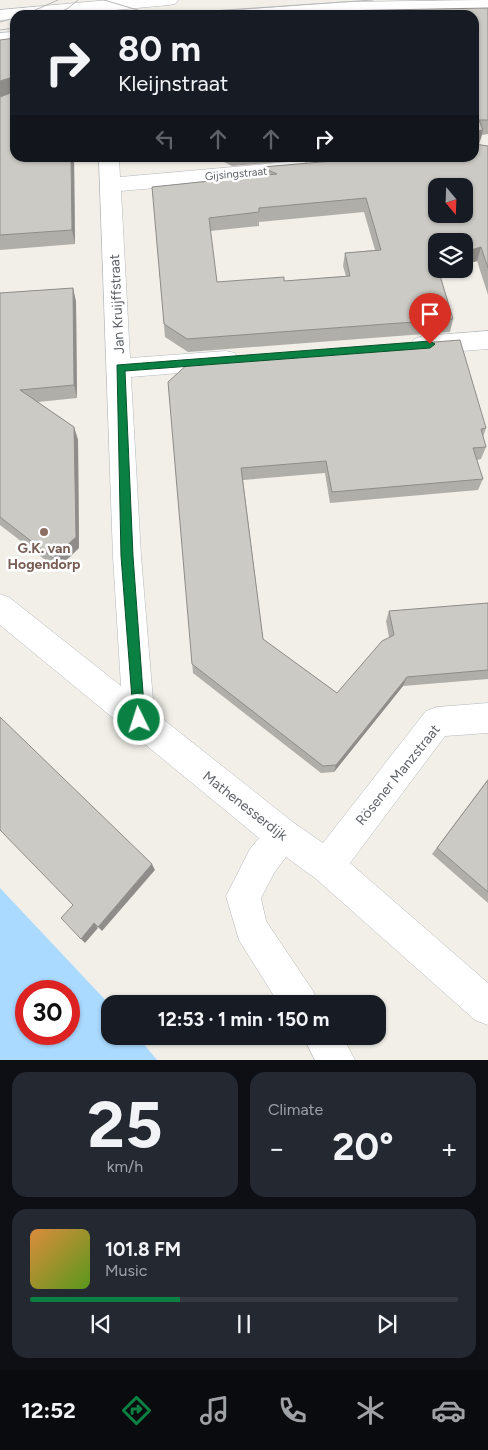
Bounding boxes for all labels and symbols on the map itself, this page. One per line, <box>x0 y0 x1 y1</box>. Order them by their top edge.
street label: Gijsingstraat <box>204 165 268 183</box>
north arrow <box>428 178 472 222</box>
street label: Jan Kruijffstraat <box>106 254 128 354</box>
pin <box>409 293 451 344</box>
marker: G.K. van Hogendorp <box>38 526 50 538</box>
place label: G.K. van Hogendorp <box>8 540 80 573</box>
position arrow <box>112 693 164 745</box>
street label: Rösener Manzstraat <box>352 721 444 829</box>
street label: Mathenesserdijk <box>199 768 291 844</box>
speed limit sign: 30 <box>15 980 80 1045</box>

